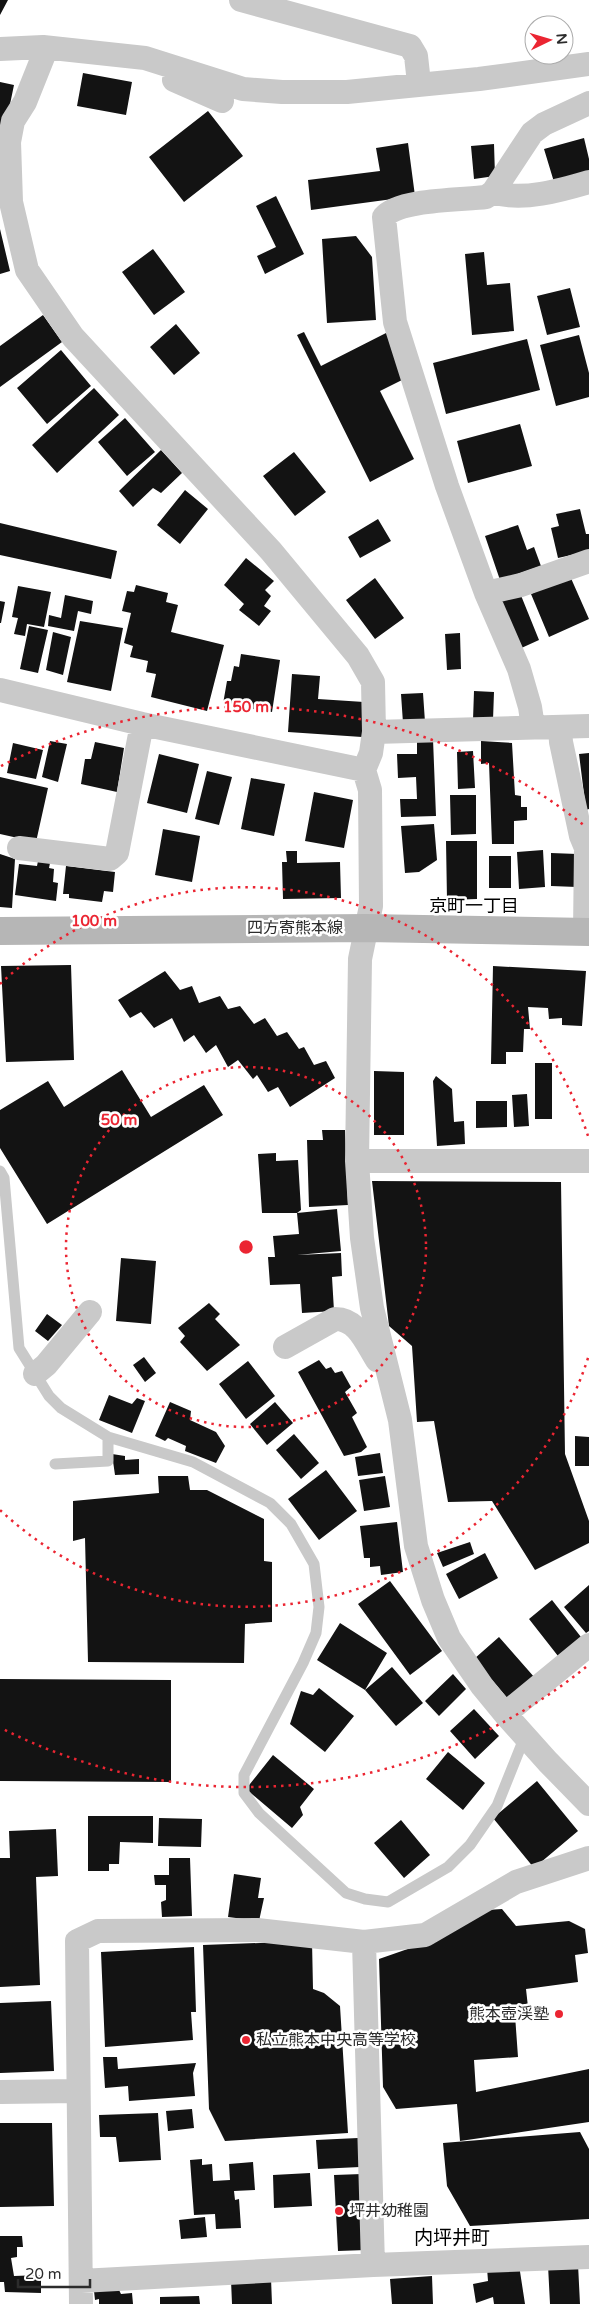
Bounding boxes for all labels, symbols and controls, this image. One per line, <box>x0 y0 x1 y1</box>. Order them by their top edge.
north arrow <box>524 15 574 65</box>
text: N <box>552 33 570 45</box>
text: 150 m <box>223 698 269 716</box>
district label: 京町一丁目 <box>429 895 519 917</box>
text: 100 m <box>71 912 117 930</box>
street label: 四方寄熊本線 <box>247 918 343 938</box>
text: 50 m <box>101 1111 137 1129</box>
centre of rings <box>237 1238 255 1256</box>
place label: 熊本壺渓塾 <box>469 2004 549 2024</box>
marker: 熊本壺渓塾 <box>553 2008 565 2020</box>
place label: 私立熊本中央高等学校 <box>256 2030 416 2050</box>
marker: 私立熊本中央高等学校 <box>240 2034 252 2046</box>
place label: 坪井幼稚園 <box>349 2201 429 2221</box>
marker: 坪井幼稚園 <box>333 2205 345 2217</box>
district label: 内坪井町 <box>414 2227 490 2249</box>
scale bar <box>18 2256 90 2288</box>
text: 20 m <box>25 2265 62 2283</box>

